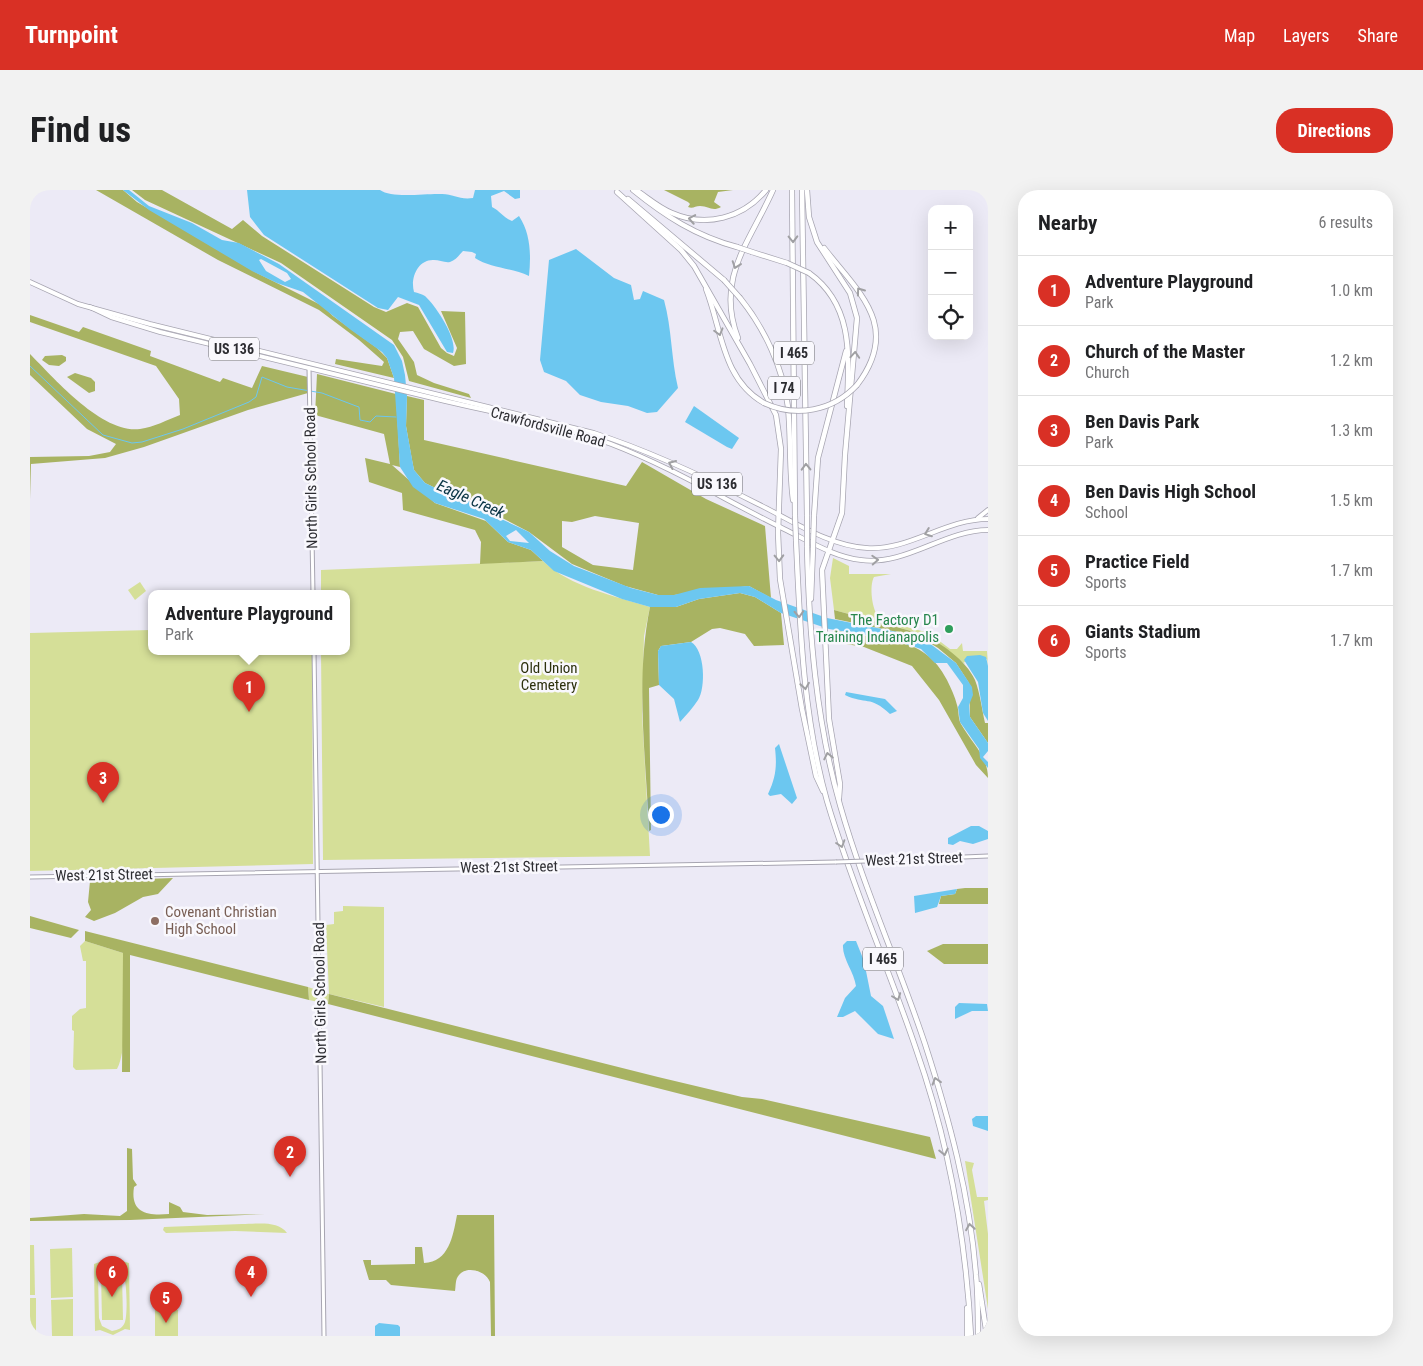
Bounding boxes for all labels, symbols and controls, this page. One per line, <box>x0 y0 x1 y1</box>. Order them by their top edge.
text: Turnpoint <box>25 21 118 49</box>
text: Map <box>1224 25 1255 46</box>
text: Layers <box>1283 25 1330 46</box>
text: Share <box>1358 25 1398 46</box>
button: Directions <box>1276 108 1393 153</box>
text: Find us <box>30 110 131 151</box>
map controls <box>928 205 973 340</box>
button: + <box>928 205 973 250</box>
text: Nearby <box>1038 211 1097 235</box>
text: 6 results <box>1318 213 1373 232</box>
one-way arrow <box>688 214 696 224</box>
one-way arrow <box>788 235 798 243</box>
button: − <box>928 250 973 295</box>
one-way arrow <box>732 260 742 269</box>
text: Adventure Playground <box>1085 270 1253 293</box>
text: 1 <box>1050 281 1058 300</box>
text: 1.0 km <box>1330 281 1373 300</box>
one-way arrow <box>857 287 866 297</box>
text: Park <box>1085 293 1114 312</box>
button: locate <box>928 295 973 340</box>
one-way arrow <box>713 328 724 337</box>
road number: US 136 <box>209 338 259 360</box>
text: Church of the Master <box>1085 340 1245 363</box>
road number: I 465 <box>774 342 814 364</box>
one-way arrow <box>850 350 861 358</box>
text: 2 <box>1050 351 1058 370</box>
text: 1.2 km <box>1330 351 1373 370</box>
text: Church <box>1085 363 1129 382</box>
road number: I 74 <box>768 377 800 400</box>
street label: Crawfordsville Road <box>489 403 607 451</box>
street label: North Girls School Road <box>301 407 321 549</box>
text: Ben Davis Park <box>1085 410 1199 433</box>
text: 3 <box>1050 421 1058 440</box>
text: 1.3 km <box>1330 421 1373 440</box>
text: Park <box>1085 433 1114 452</box>
one-way arrow <box>668 459 677 470</box>
one-way arrow <box>801 463 811 471</box>
road number: US 136 <box>692 472 742 496</box>
water label: Eagle Creek <box>434 476 509 523</box>
text: Ben Davis High School <box>1085 480 1256 503</box>
text: 4 <box>1050 491 1058 510</box>
text: 1.5 km <box>1330 491 1373 510</box>
text: School <box>1085 503 1128 522</box>
one-way arrow <box>924 527 933 537</box>
text: Practice Field <box>1085 550 1189 573</box>
one-way arrow <box>773 555 784 563</box>
one-way arrow <box>872 555 880 566</box>
text: 5 <box>1050 561 1058 580</box>
text: 1.7 km <box>1330 561 1373 580</box>
text: Sports <box>1085 573 1127 592</box>
popup <box>148 590 350 655</box>
text: Adventure Playground <box>165 602 333 625</box>
one-way arrow <box>793 611 804 619</box>
place label: The Factory D1 Training Indianapolis <box>816 611 939 646</box>
text: Giants Stadium <box>1085 620 1201 643</box>
marker: The Factory D1 Training Indianapolis <box>943 623 955 635</box>
text: Park <box>165 625 193 644</box>
text: 6 <box>1050 631 1058 650</box>
text: 1.7 km <box>1330 631 1373 650</box>
text: Sports <box>1085 643 1127 662</box>
park label: Old Union Cemetery <box>520 659 578 694</box>
pin: 1 <box>233 671 265 712</box>
one-way arrow <box>799 681 809 690</box>
one-way arrow <box>823 752 834 761</box>
pin: 3 <box>87 762 119 803</box>
your location <box>648 802 674 828</box>
one-way arrow <box>835 839 845 848</box>
street label: West 21st Street <box>865 848 963 870</box>
street label: West 21st Street <box>460 857 558 877</box>
street label: West 21st Street <box>55 865 153 885</box>
place label: Covenant Christian High School <box>165 903 277 938</box>
marker: Covenant Christian High School <box>149 915 161 927</box>
street label: North Girls School Road <box>310 922 330 1064</box>
road number: I 465 <box>863 948 903 971</box>
one-way arrow <box>891 992 901 1000</box>
one-way arrow <box>932 1077 942 1086</box>
pin: 2 <box>274 1136 306 1177</box>
one-way arrow <box>938 1147 949 1156</box>
one-way arrow <box>965 1222 975 1231</box>
pin: 6 <box>96 1256 128 1297</box>
pin: 4 <box>235 1256 267 1297</box>
pin: 5 <box>150 1282 182 1323</box>

